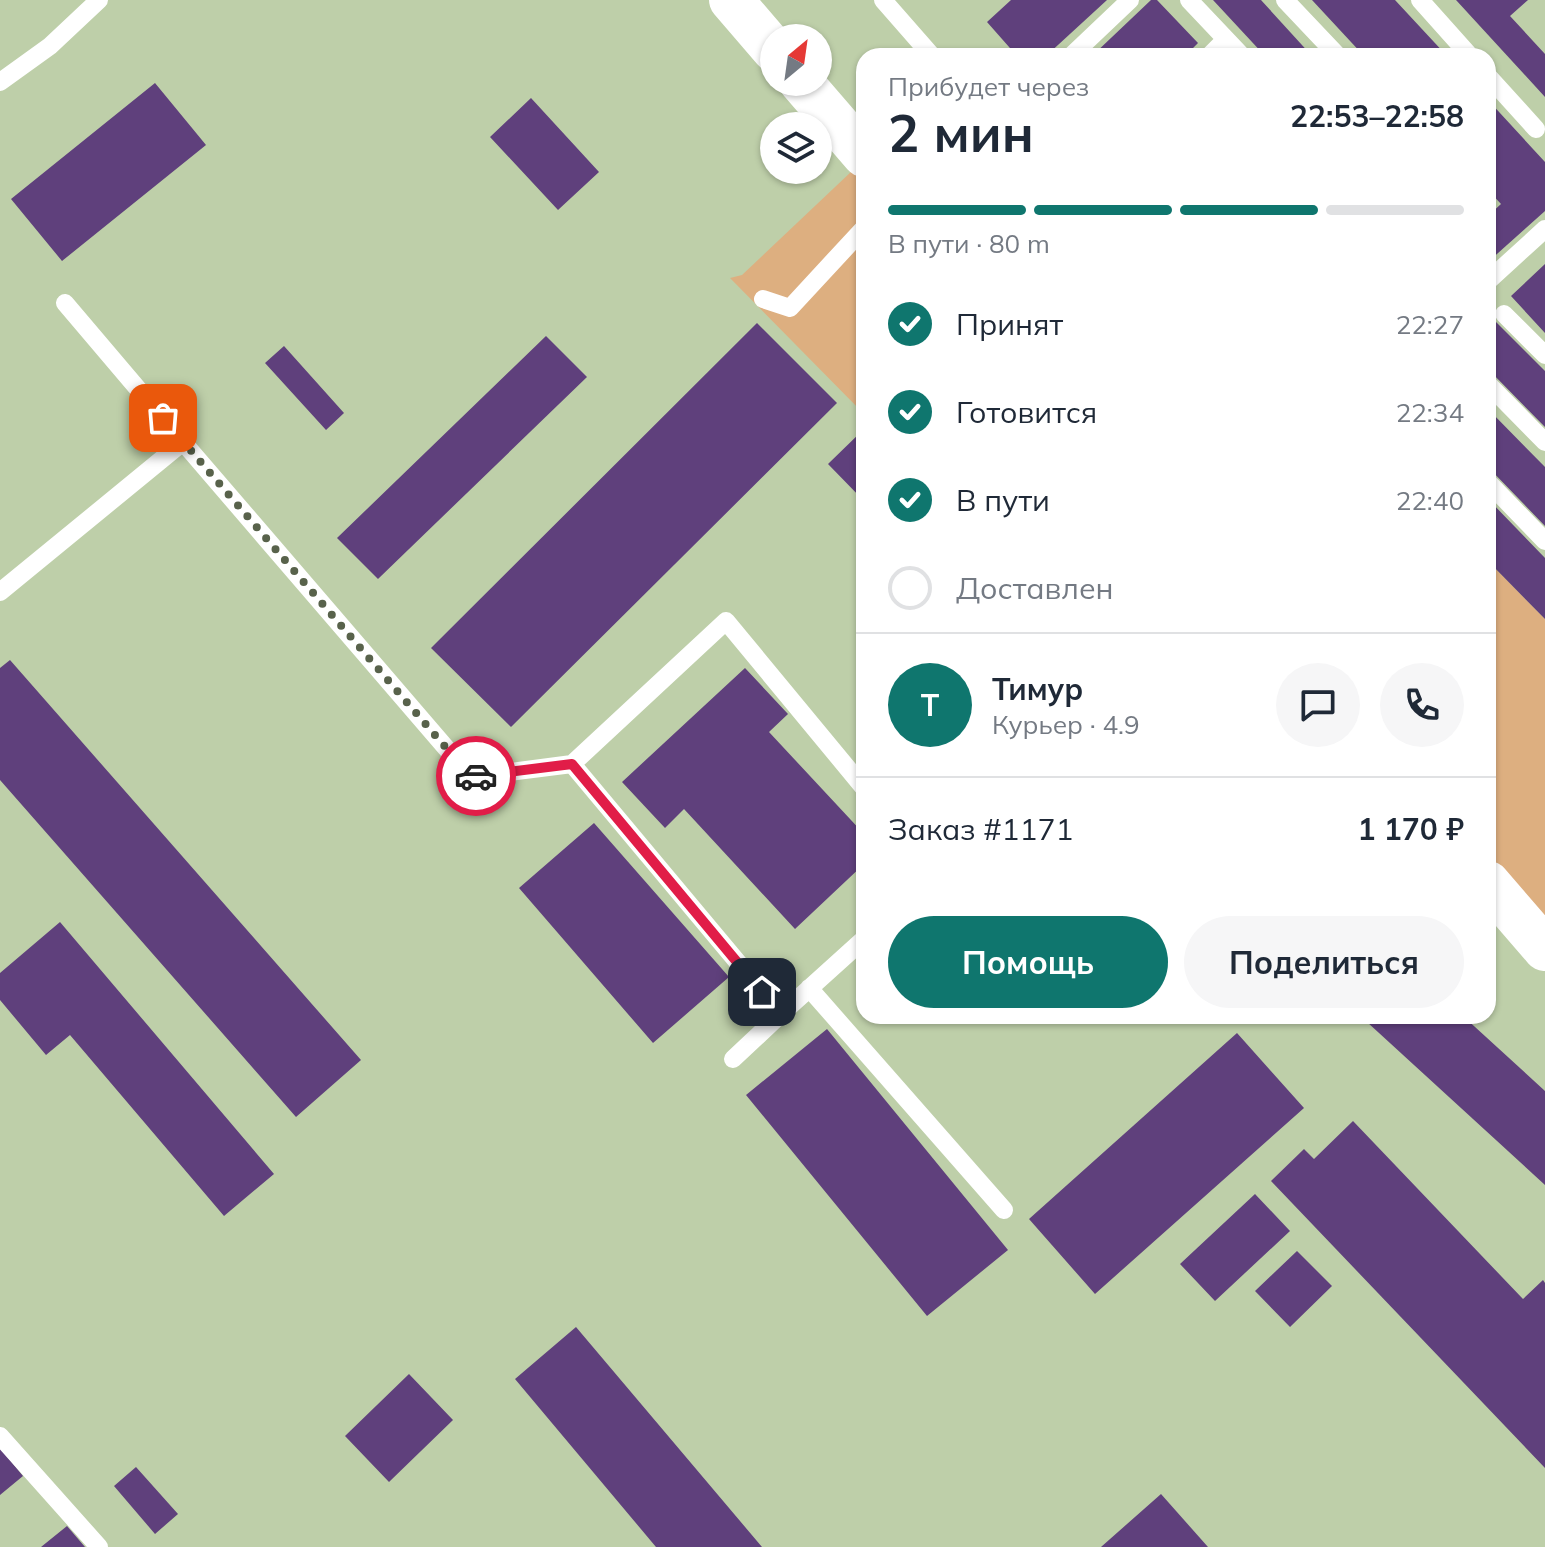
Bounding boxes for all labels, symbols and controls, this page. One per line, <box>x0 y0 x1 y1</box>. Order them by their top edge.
north arrow <box>760 24 832 96</box>
map controls <box>760 24 832 184</box>
text: Прибудет через <box>888 70 1089 103</box>
text: 22:53–22:58 <box>1290 97 1464 135</box>
text: 2 мин <box>888 100 1034 165</box>
button: layers <box>760 112 832 184</box>
text: В пути · 80 m <box>888 227 1050 260</box>
icon: check <box>888 302 932 346</box>
text: Принят <box>956 305 1063 343</box>
text: 22:27 <box>1396 308 1464 341</box>
pin <box>129 384 197 452</box>
icon: check <box>888 390 932 434</box>
text: Готовится <box>956 393 1097 431</box>
icon: bag <box>141 396 185 440</box>
text: 22:34 <box>1396 396 1464 429</box>
icon: check <box>888 478 932 522</box>
text: В пути <box>956 481 1050 519</box>
text: 22:40 <box>1396 484 1464 517</box>
text: Доставлен <box>956 569 1114 607</box>
button: chat <box>1276 663 1360 747</box>
button: phone <box>1380 663 1464 747</box>
text: Тимур <box>992 670 1083 708</box>
text: Т <box>921 686 939 724</box>
text: Курьер · 4.9 <box>992 708 1140 741</box>
courier <box>436 736 516 816</box>
icon: car <box>454 754 498 798</box>
text: Заказ #1171 <box>888 810 1073 848</box>
text: 1 170 ₽ <box>1358 810 1464 848</box>
button: Помощь <box>888 916 1168 1008</box>
button: Поделиться <box>1184 916 1464 1008</box>
pin <box>728 958 796 1026</box>
icon: home <box>740 970 784 1014</box>

